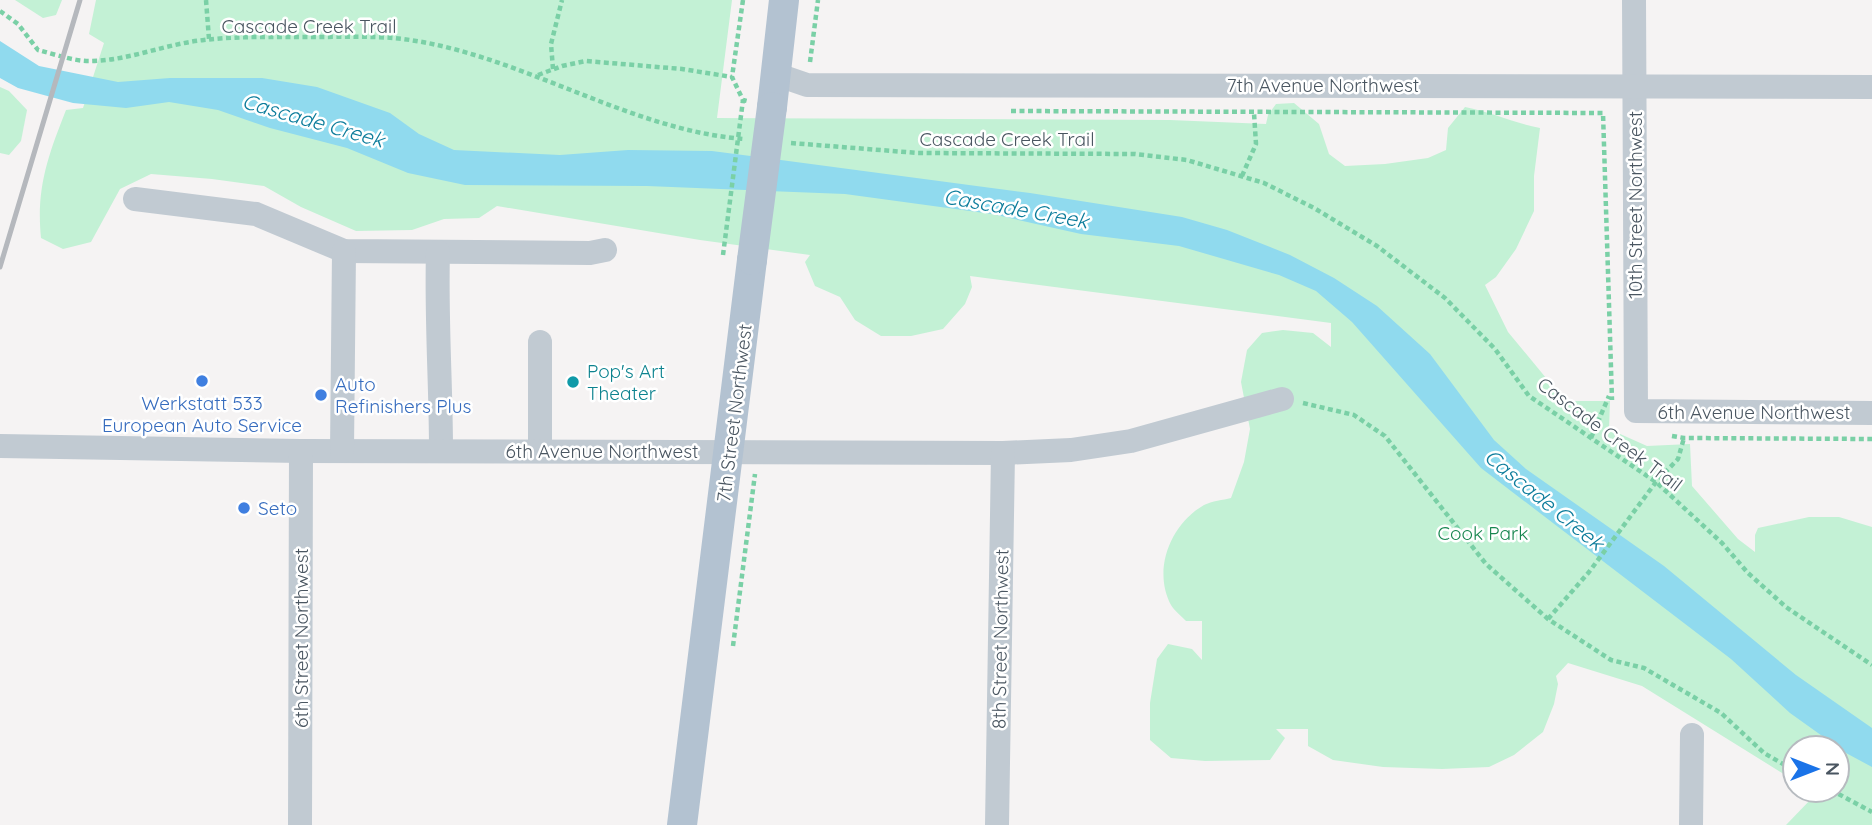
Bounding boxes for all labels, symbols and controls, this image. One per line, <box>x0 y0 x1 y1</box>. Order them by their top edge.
street label: Cascade Creek Trail <box>221 14 397 38</box>
street label: 7th Avenue Northwest <box>1227 73 1419 97</box>
water label: Cascade Creek <box>239 87 389 153</box>
street label: 10th Street Northwest <box>1623 111 1647 299</box>
street label: Cascade Creek Trail <box>919 127 1095 151</box>
water label: Cascade Creek <box>942 182 1092 234</box>
street label: 7th Street Northwest <box>711 322 757 504</box>
place label: Pop's Art Theater <box>587 359 665 405</box>
place label: Auto Refinishers Plus <box>335 372 472 418</box>
street label: Cascade Creek Trail <box>1533 372 1687 496</box>
marker: Werkstatt 533 European Auto Service <box>194 373 210 389</box>
marker: Pop's Art Theater <box>565 374 581 390</box>
marker: Auto Refinishers Plus <box>313 387 329 403</box>
place label: Werkstatt 533 European Auto Service <box>102 391 302 437</box>
street label: 6th Avenue Northwest <box>1657 400 1851 424</box>
street label: 6th Avenue Northwest <box>505 439 699 463</box>
water label: Cascade Creek <box>1480 443 1611 557</box>
place label: Seto <box>258 496 297 520</box>
marker: Seto <box>236 500 252 516</box>
park label: Cook Park <box>1438 521 1528 545</box>
street label: 6th Street Northwest <box>289 548 313 728</box>
street label: 8th Street Northwest <box>986 549 1014 729</box>
north arrow <box>1781 734 1851 804</box>
text: N <box>1821 762 1845 776</box>

